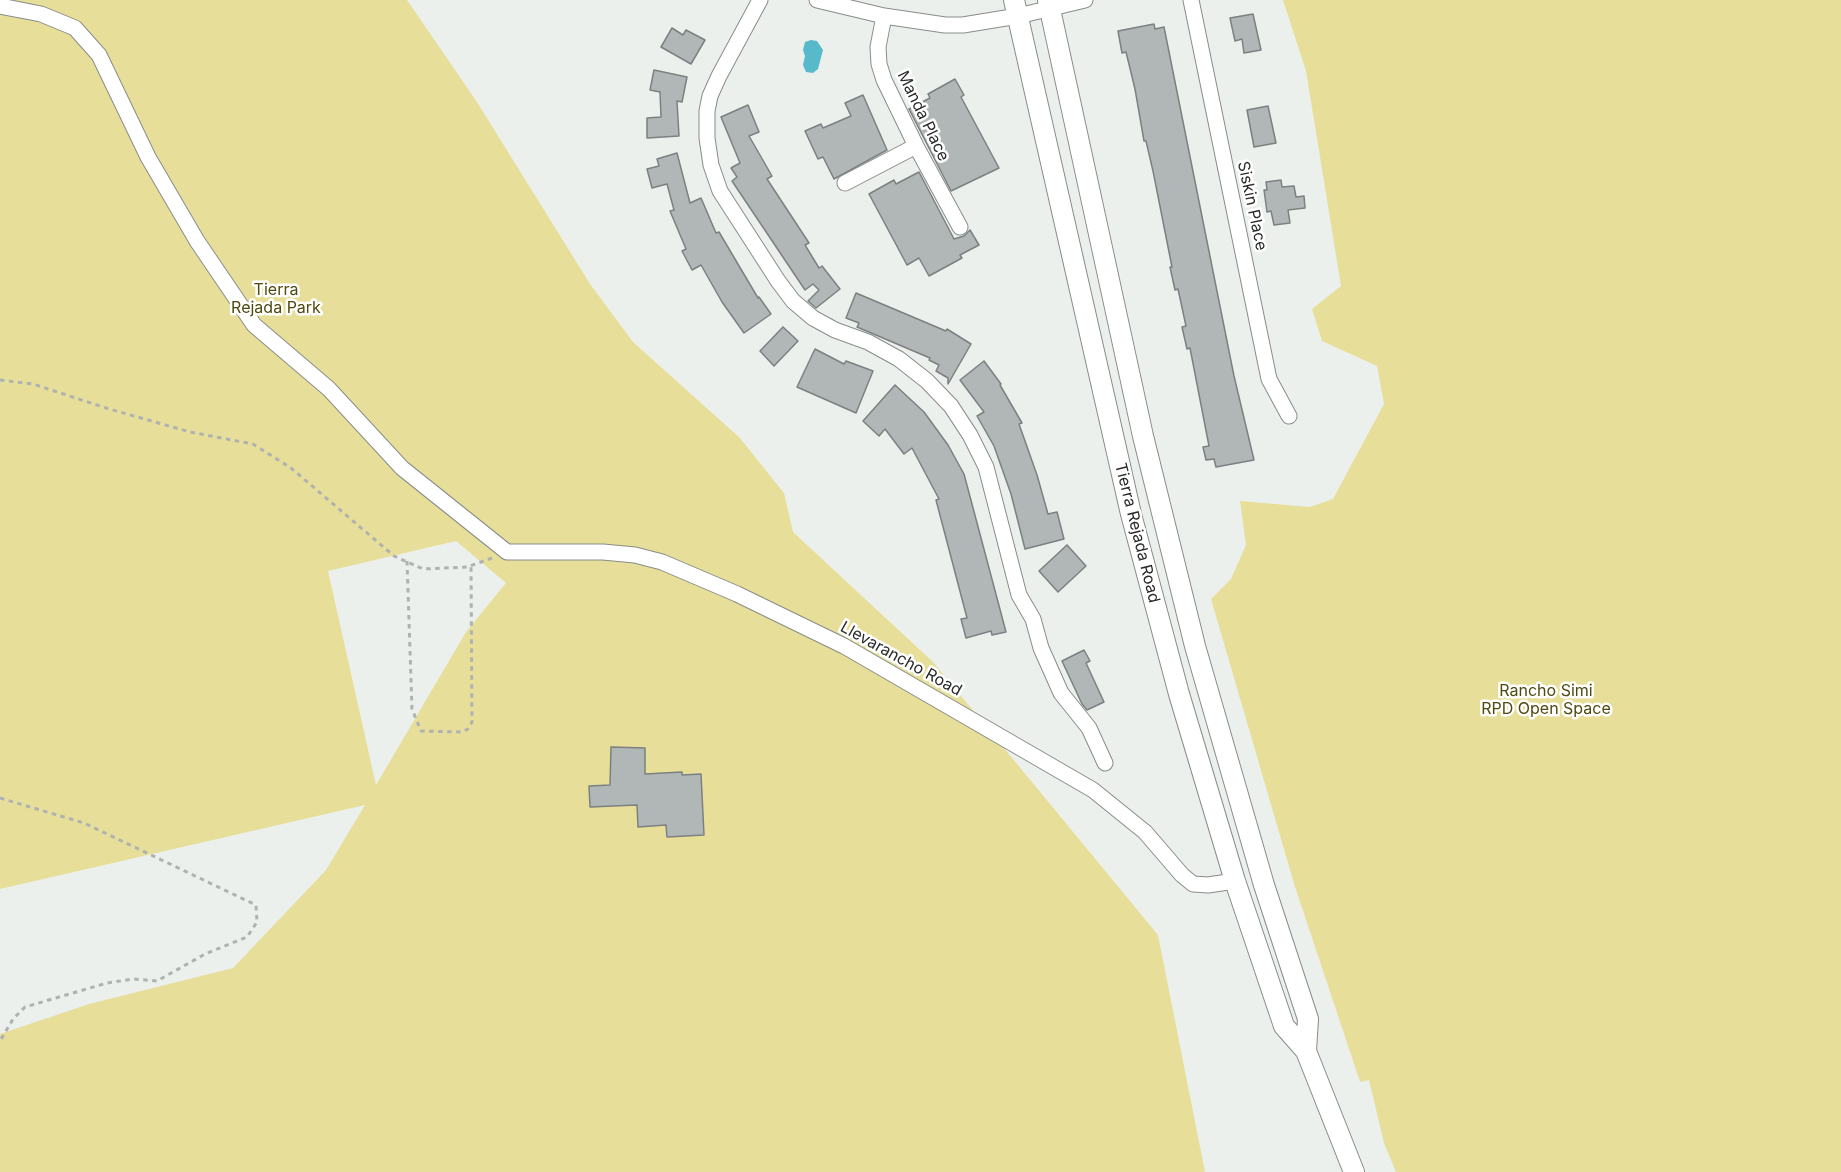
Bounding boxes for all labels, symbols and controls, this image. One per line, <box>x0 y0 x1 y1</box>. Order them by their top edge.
street label: Manda Place <box>893 68 953 164</box>
street label: Siskin Place <box>1233 160 1271 252</box>
park label: Tierra Rejada Park <box>231 280 321 318</box>
street label: Tierra Rejada Road <box>1110 461 1164 605</box>
street label: Llevarancho Road <box>837 618 965 700</box>
park label: Rancho Simi RPD Open Space <box>1481 681 1611 719</box>

